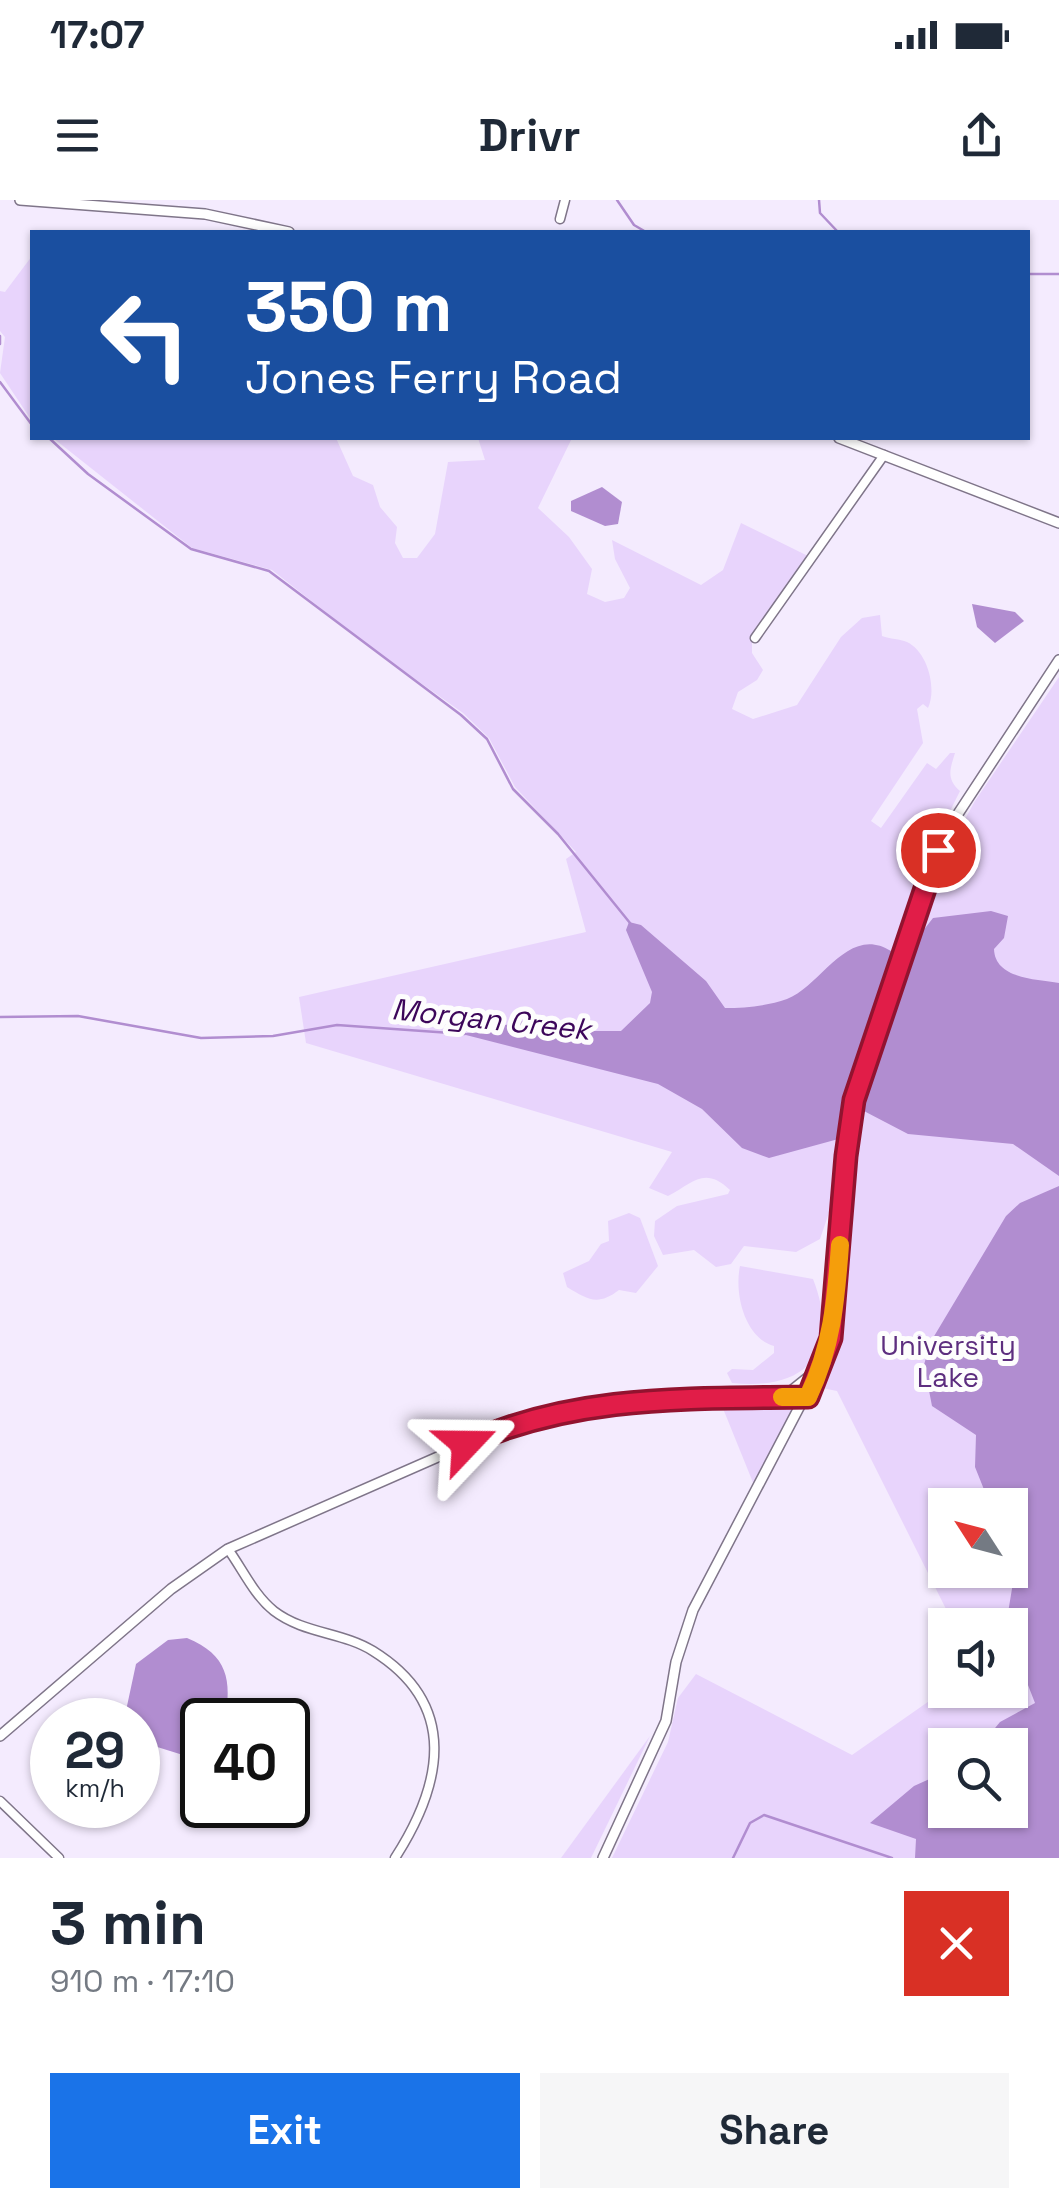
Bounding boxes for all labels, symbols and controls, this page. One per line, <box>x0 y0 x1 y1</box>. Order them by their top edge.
text: 17:07 <box>50 11 144 59</box>
text: Drivr <box>478 107 581 164</box>
icon: menu <box>50 108 105 163</box>
icon: share <box>954 108 1009 163</box>
text: 350 m <box>245 262 452 351</box>
icon: left <box>80 270 210 400</box>
text: Jones Ferry Road <box>245 349 622 406</box>
pin <box>896 808 981 893</box>
icon: arrive <box>911 823 966 878</box>
water label: Morgan Creek <box>390 989 595 1049</box>
park label: University Lake <box>880 1327 1016 1395</box>
position arrow <box>414 1392 518 1496</box>
north arrow <box>928 1488 1028 1588</box>
map controls <box>928 1488 1028 1828</box>
button: sound <box>928 1608 1028 1708</box>
speed limit sign: 40 <box>180 1698 310 1828</box>
text: 29 <box>65 1719 125 1783</box>
button: search <box>928 1728 1028 1828</box>
text: km/h <box>65 1772 125 1804</box>
text: 3 min <box>50 1885 206 1962</box>
button: close <box>904 1891 1009 1996</box>
text: 910 m · 17:10 <box>50 1961 235 2001</box>
button: Exit <box>50 2073 520 2188</box>
button: Share <box>540 2073 1009 2188</box>

